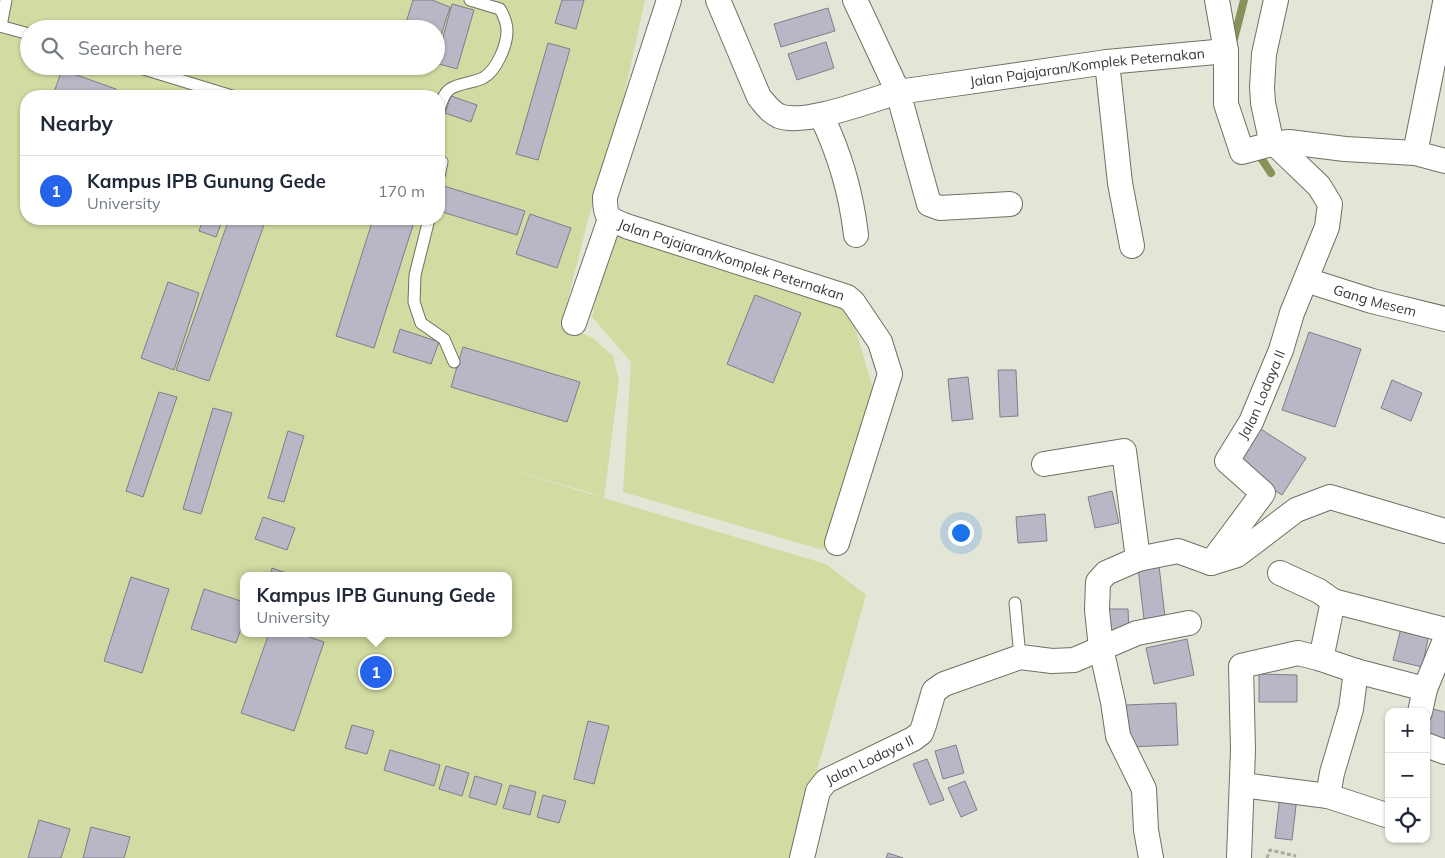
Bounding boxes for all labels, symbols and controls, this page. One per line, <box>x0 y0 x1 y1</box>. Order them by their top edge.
search box <box>20 20 445 75</box>
icon: search <box>38 34 66 62</box>
text: Search here <box>78 36 182 60</box>
street label: Jalan Pajajaran/Komplek Peternakan <box>969 44 1206 91</box>
text: Nearby <box>40 110 113 136</box>
text: Kampus IPB Gunung Gede <box>87 169 326 193</box>
text: 1 <box>51 181 61 201</box>
text: 170 m <box>378 181 425 201</box>
text: University <box>87 193 161 213</box>
street label: Jalan Pajajaran/Komplek Peternakan <box>616 215 847 305</box>
street label: Gang Mesem <box>1331 280 1418 321</box>
street label: Jalan Lodaya II <box>1234 347 1289 442</box>
your location <box>948 520 974 546</box>
popup <box>240 572 512 637</box>
text: Kampus IPB Gunung Gede <box>256 583 496 607</box>
text: University <box>256 607 330 627</box>
pin: 1 <box>360 653 392 691</box>
map controls <box>1385 708 1430 843</box>
button: + <box>1385 708 1430 753</box>
street label: Jalan Lodaya II <box>823 731 916 789</box>
button: − <box>1385 753 1430 798</box>
button: locate <box>1385 798 1430 843</box>

